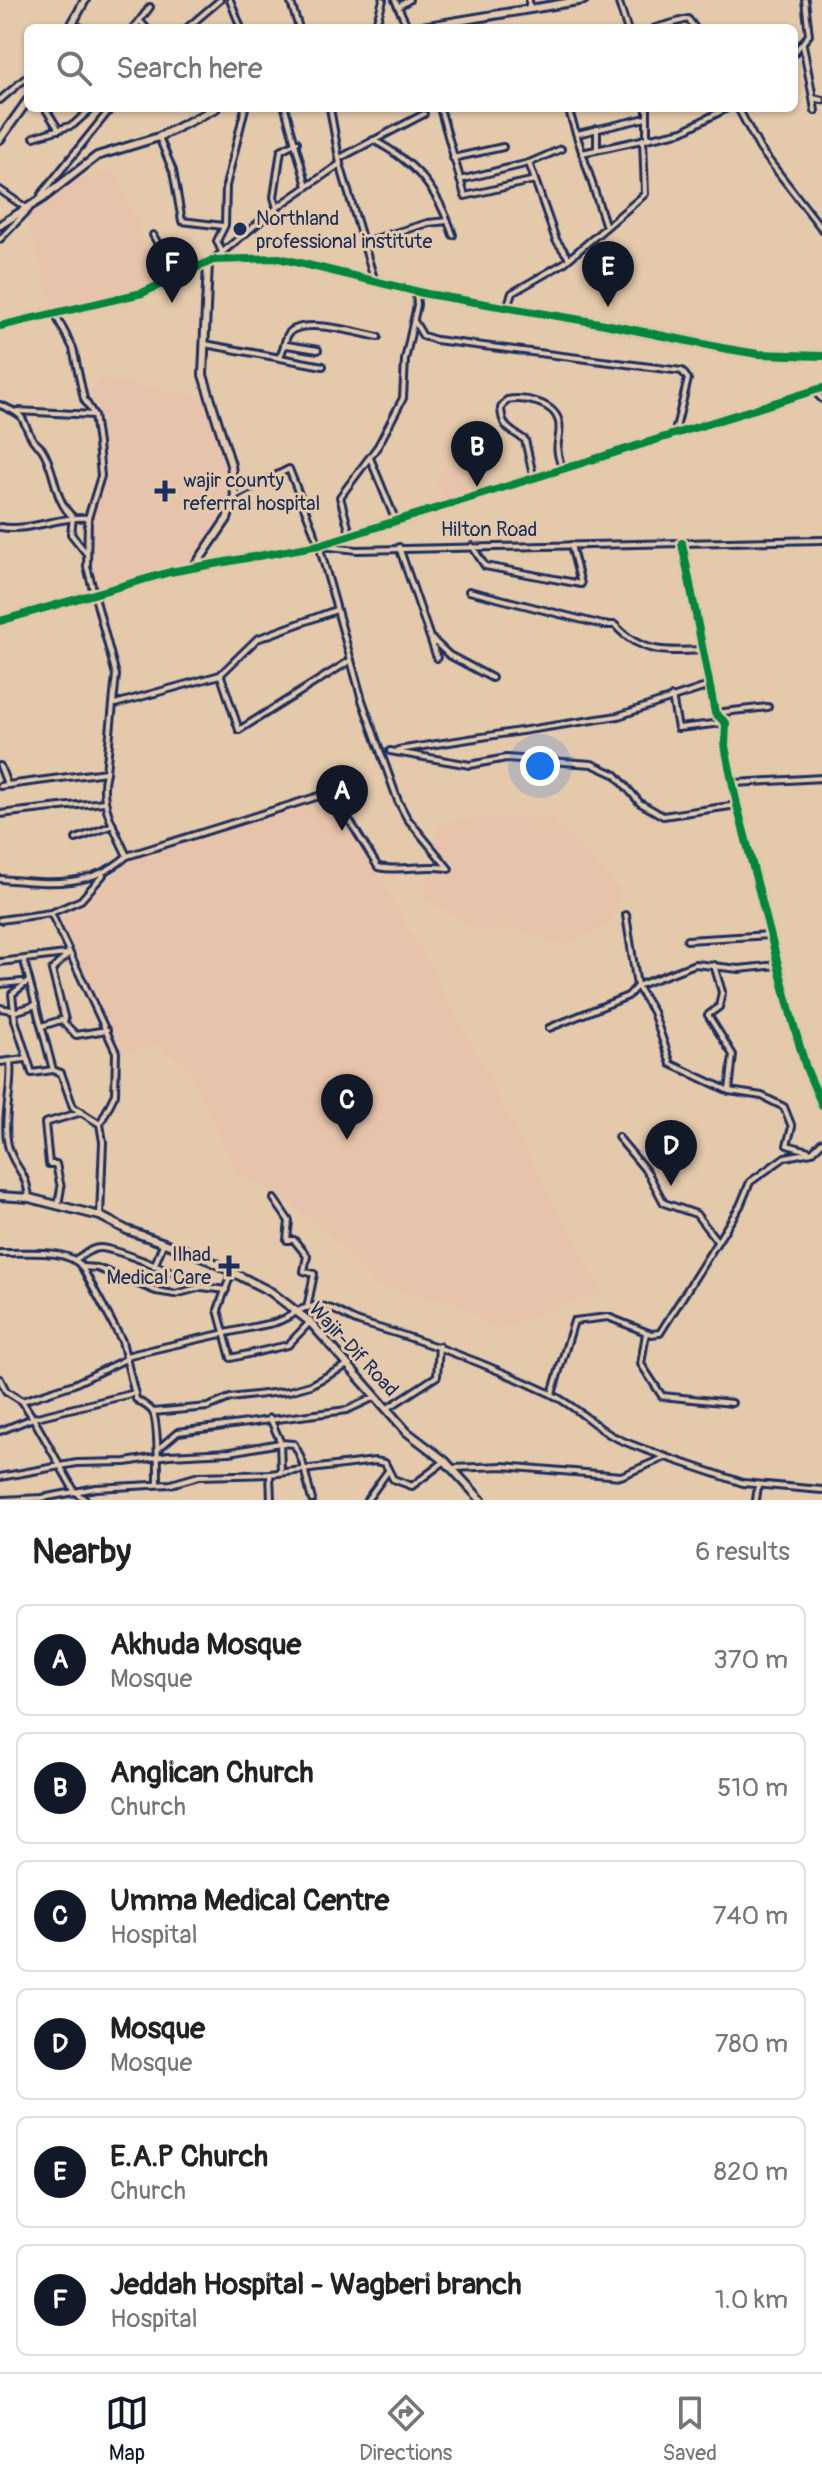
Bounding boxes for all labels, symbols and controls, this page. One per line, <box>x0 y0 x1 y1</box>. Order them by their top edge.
search box <box>24 24 798 112</box>
icon: search <box>52 46 96 90</box>
text: Search here <box>116 50 263 87</box>
place label: Northland professional institute <box>256 206 432 254</box>
marker: Northland professional institute <box>231 220 249 238</box>
pin: F <box>146 237 198 303</box>
pin: E <box>582 241 634 307</box>
pin: B <box>451 421 503 487</box>
place label: wajir county referrral hospital <box>183 468 320 516</box>
marker: wajir county referrral hospital <box>154 480 176 502</box>
street label: Hilton Road <box>441 517 537 542</box>
your location <box>520 746 560 786</box>
pin: A <box>316 765 368 831</box>
pin: C <box>321 1074 373 1140</box>
pin: D <box>645 1120 697 1186</box>
place label: Ilhad Medical Care <box>107 1242 211 1290</box>
marker: Ilhad Medical Care <box>218 1255 240 1277</box>
street label: Wajir-Dif Road <box>304 1297 404 1402</box>
text: Nearby <box>32 1531 131 1574</box>
text: 6 results <box>695 1536 790 1568</box>
text: Akhuda Mosque <box>110 1626 301 1663</box>
text: A <box>52 1644 68 1676</box>
text: 370 m <box>713 1644 788 1676</box>
text: Mosque <box>110 1663 192 1695</box>
text: Anglican Church <box>110 1754 314 1791</box>
text: B <box>53 1772 67 1804</box>
text: 510 m <box>717 1772 788 1804</box>
text: Church <box>110 1791 186 1823</box>
text: Umma Medical Centre <box>110 1882 389 1919</box>
text: C <box>52 1900 68 1932</box>
text: 740 m <box>713 1900 788 1932</box>
text: Hospital <box>110 1919 198 1951</box>
text: Mosque <box>110 2010 205 2047</box>
text: D <box>52 2028 68 2060</box>
text: 780 m <box>715 2028 788 2060</box>
text: Mosque <box>110 2047 192 2079</box>
text: E.A.P Church <box>110 2138 268 2175</box>
text: E <box>53 2156 67 2188</box>
text: 820 m <box>714 2156 788 2188</box>
text: Church <box>110 2175 186 2207</box>
text: Jeddah Hospital - Wagberi branch <box>110 2266 522 2303</box>
text: F <box>52 2284 68 2316</box>
text: 1.0 km <box>715 2284 788 2316</box>
text: Hospital <box>110 2303 198 2335</box>
tab: Map <box>105 2391 149 2467</box>
tab: Directions <box>359 2391 452 2467</box>
tab: Saved <box>662 2391 717 2467</box>

